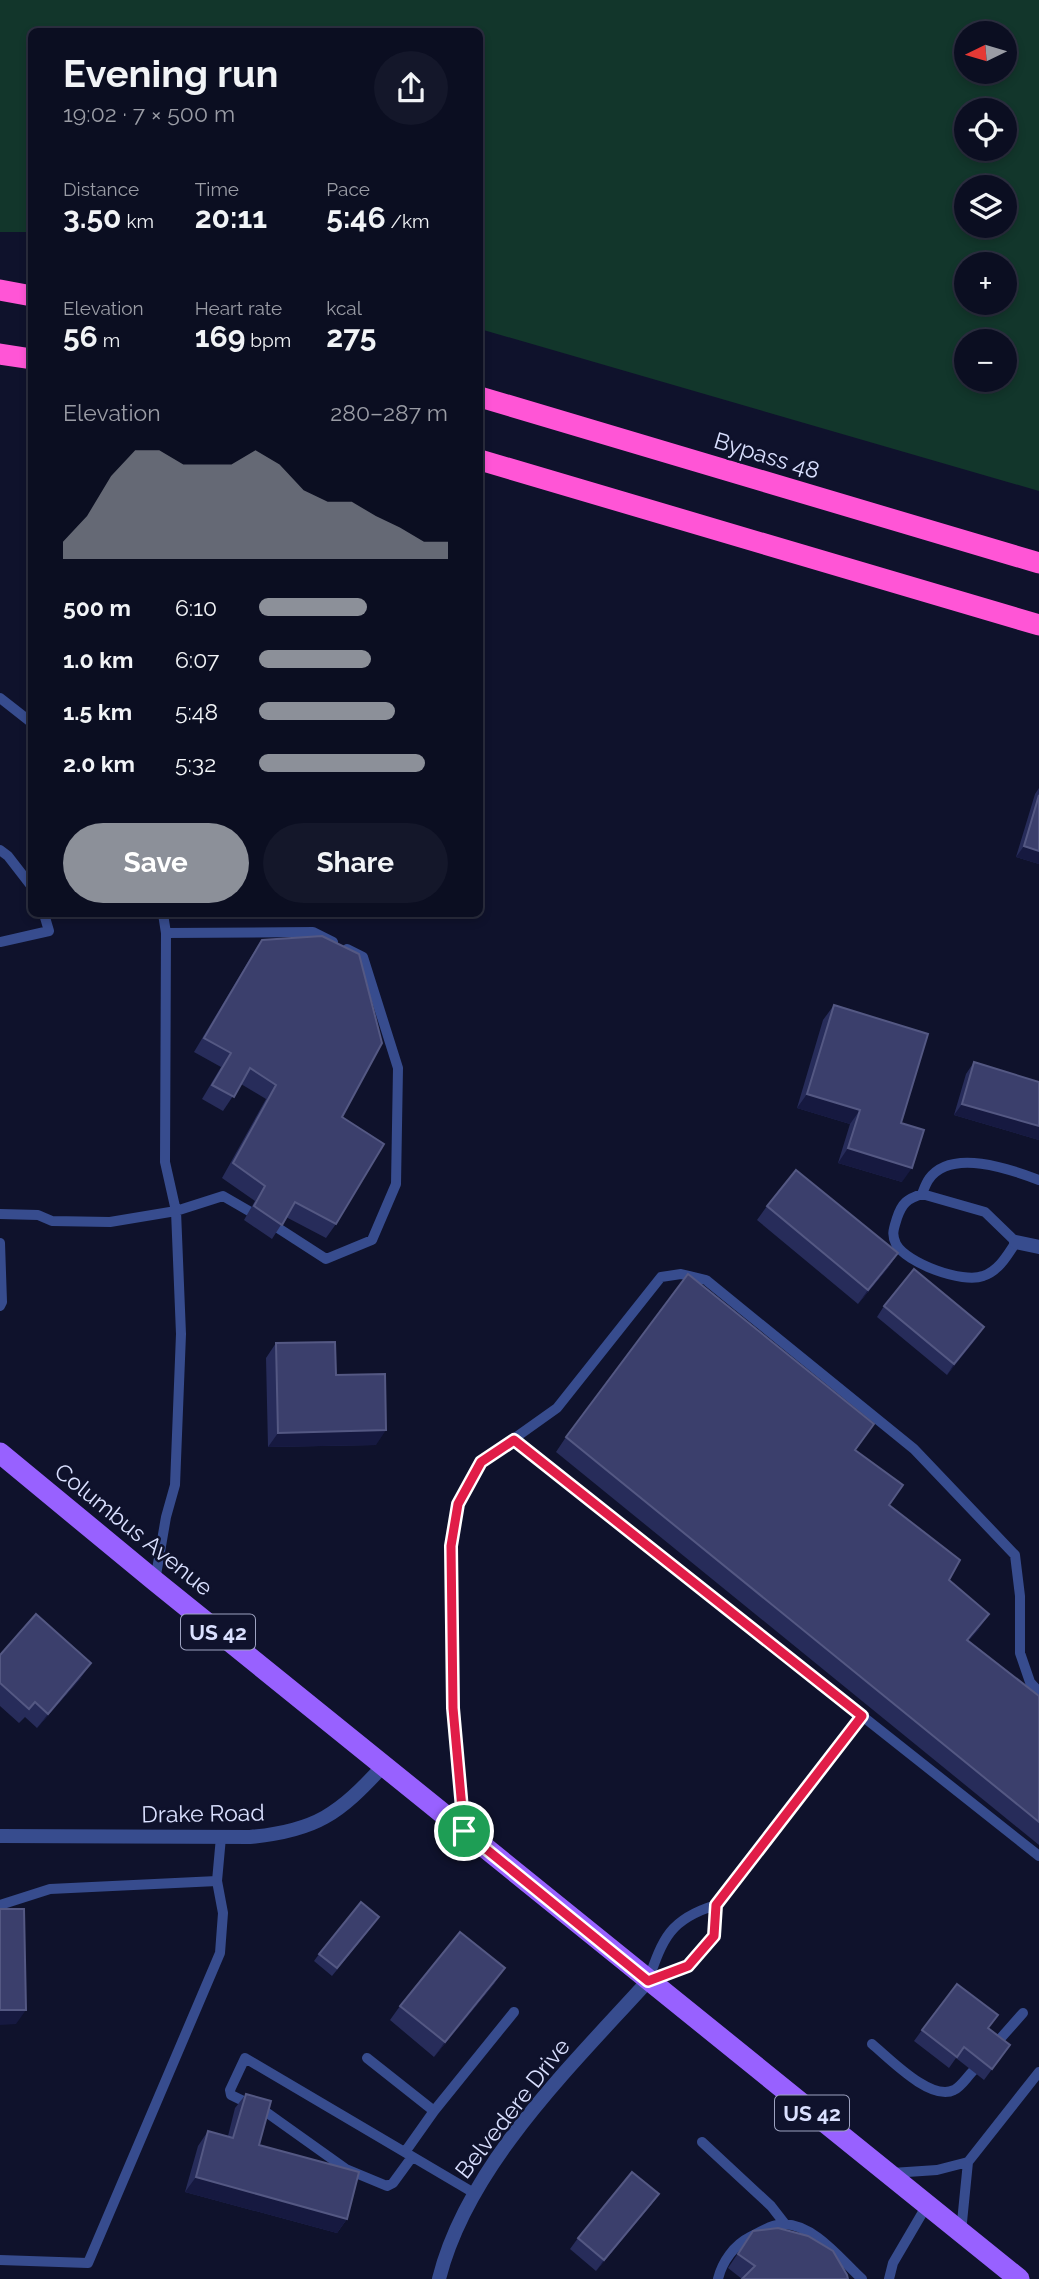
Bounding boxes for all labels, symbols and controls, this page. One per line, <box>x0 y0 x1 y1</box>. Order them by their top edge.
north arrow <box>954 21 1017 84</box>
map controls <box>954 21 1017 392</box>
text: Evening run <box>63 51 278 96</box>
button: share <box>374 51 448 125</box>
button: locate <box>954 98 1017 161</box>
text: 19:02 · 7 × 500 m <box>63 100 235 127</box>
button: layers <box>954 175 1017 238</box>
text: Distance <box>63 178 139 200</box>
text: Time <box>195 178 239 200</box>
text: Pace <box>326 178 370 200</box>
text: 3.50 <box>63 200 122 235</box>
text: 20:11 <box>195 200 267 235</box>
text: 5:46 <box>326 200 386 235</box>
text: km <box>122 210 154 232</box>
text: /km <box>386 210 430 232</box>
button: + <box>954 252 1017 315</box>
text: Elevation <box>63 297 144 319</box>
text: Heart rate <box>195 297 282 319</box>
text: kcal <box>326 297 362 319</box>
text: 56 <box>63 319 98 354</box>
text: 169 <box>195 319 245 354</box>
text: 275 <box>326 319 376 354</box>
text: m <box>98 329 120 351</box>
text: bpm <box>245 329 291 351</box>
button: − <box>954 329 1017 392</box>
text: Elevation <box>63 399 161 426</box>
text: 280–287 m <box>330 399 448 426</box>
street label: Bypass 48 <box>711 426 823 484</box>
text: 500 m <box>63 594 131 621</box>
text: 6:10 <box>175 594 217 621</box>
text: 1.0 km <box>63 646 133 673</box>
text: 6:07 <box>175 646 219 673</box>
text: 1.5 km <box>63 698 132 725</box>
text: 5:48 <box>175 698 218 725</box>
text: 2.0 km <box>63 750 135 777</box>
text: 5:32 <box>175 750 216 777</box>
button: Save <box>63 823 249 903</box>
button: Share <box>263 823 448 903</box>
street label: Columbus Avenue <box>50 1457 218 1601</box>
road number: US 42 <box>181 1614 255 1650</box>
street label: Drake Road <box>141 1798 265 1828</box>
pin <box>434 1801 494 1861</box>
icon: arrive <box>445 1812 483 1850</box>
street label: Belvedere Drive <box>449 2033 575 2183</box>
road number: US 42 <box>775 2096 849 2130</box>

